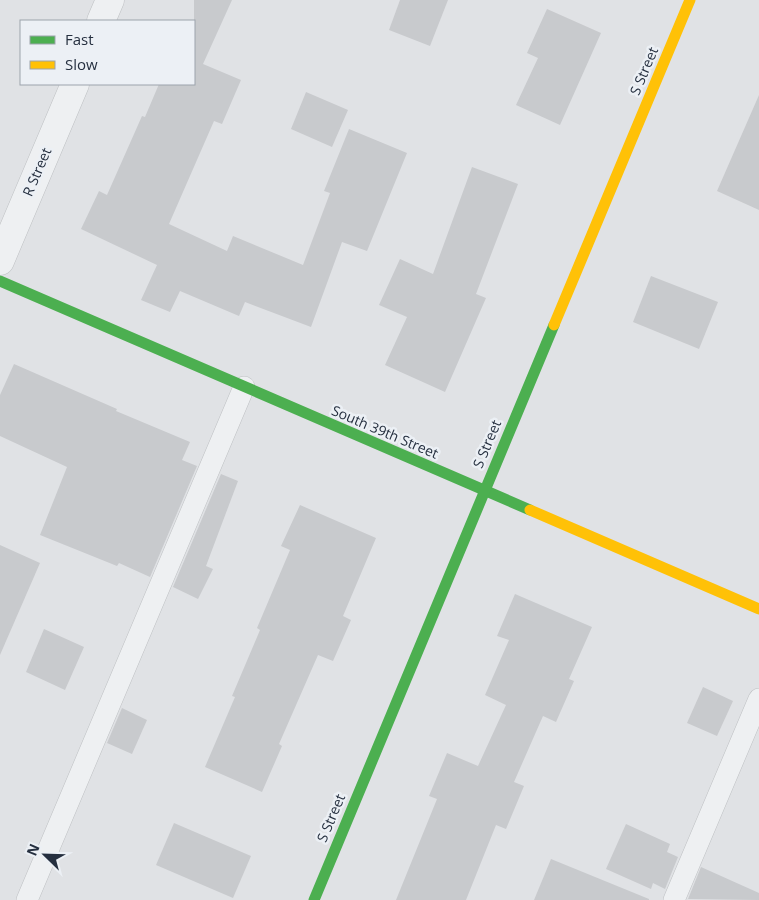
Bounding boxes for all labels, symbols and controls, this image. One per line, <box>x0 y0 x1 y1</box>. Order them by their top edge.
legend <box>20 20 195 85</box>
text: Fast <box>65 29 94 49</box>
street label: S Street <box>625 44 662 98</box>
text: Slow <box>65 54 98 74</box>
street label: R Street <box>18 144 55 199</box>
street label: South 39th Street <box>329 400 441 463</box>
street label: S Street <box>468 417 505 471</box>
street label: S Street <box>312 791 349 845</box>
north arrow <box>20 830 70 880</box>
text: N <box>22 841 44 859</box>

